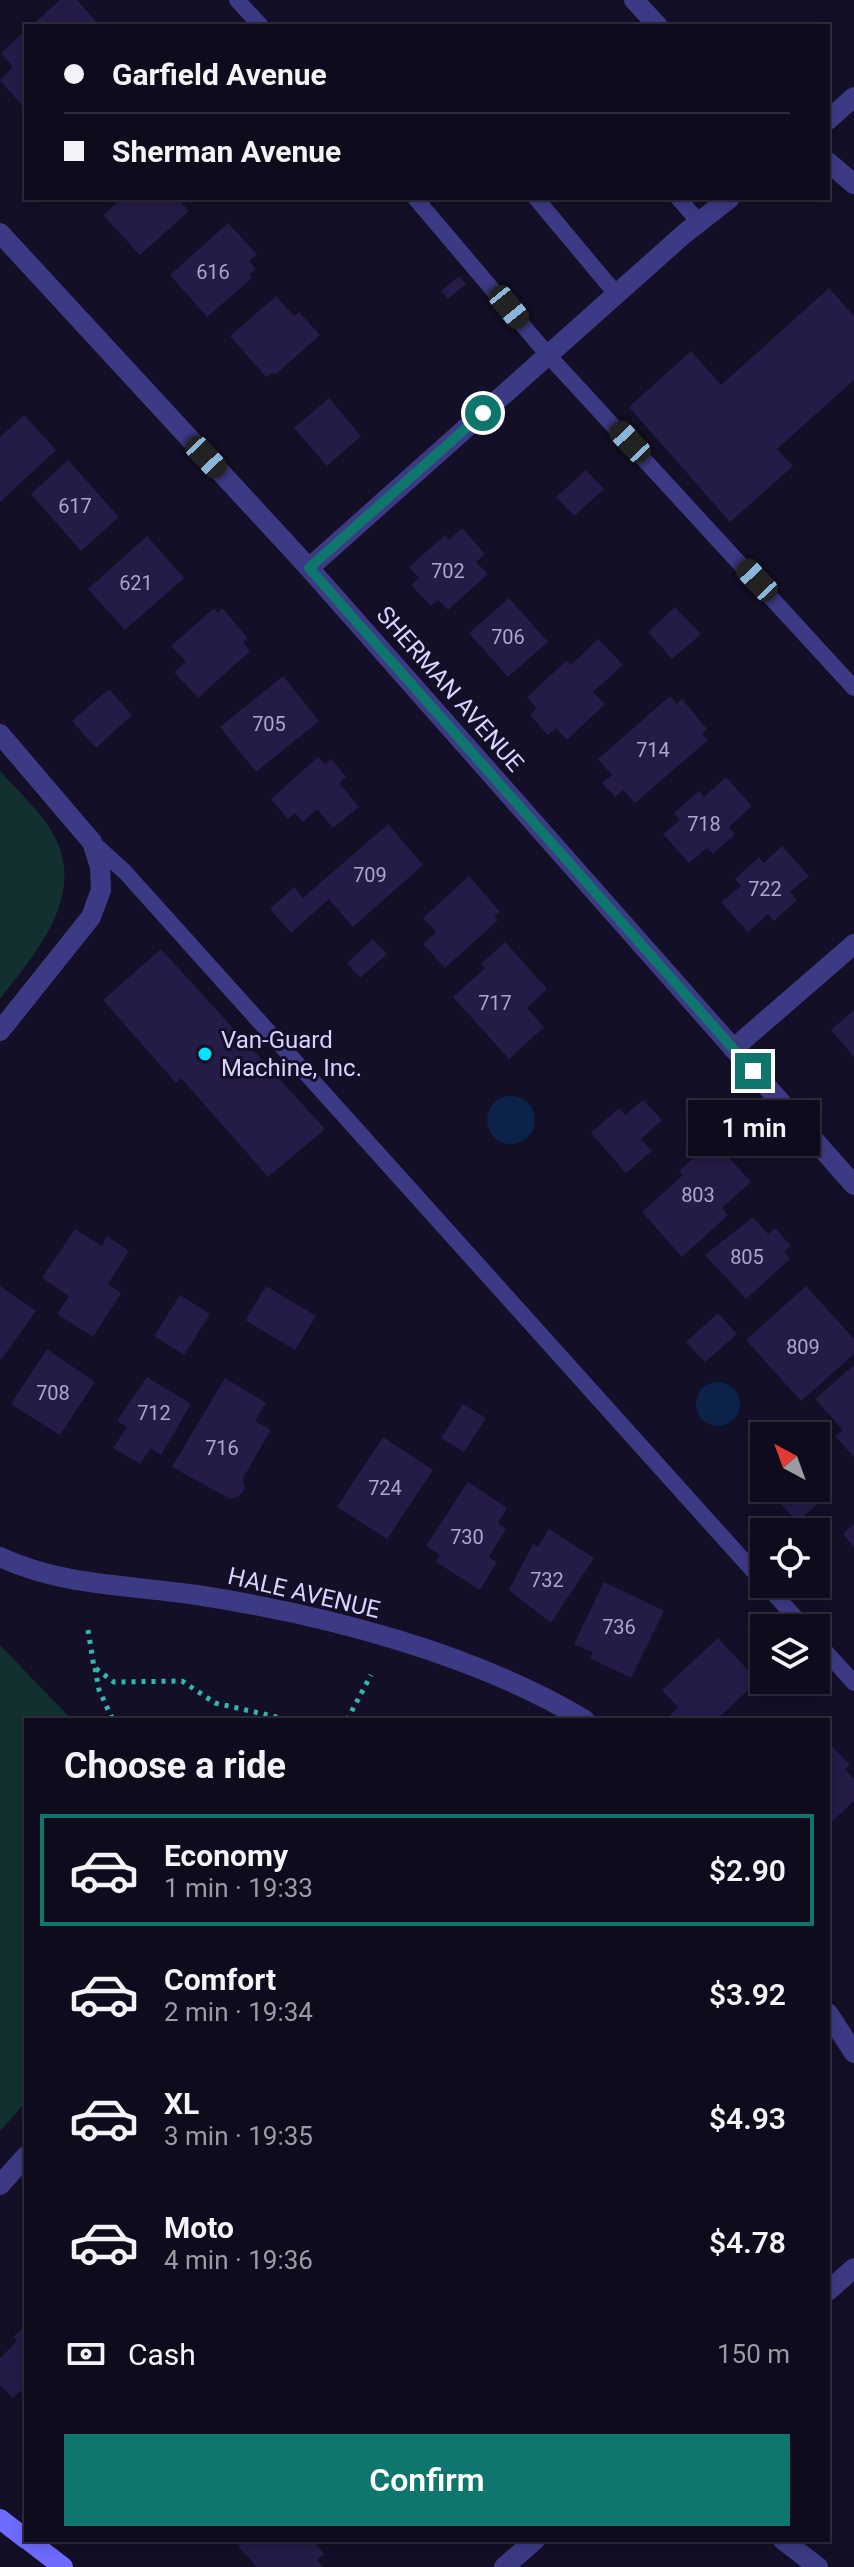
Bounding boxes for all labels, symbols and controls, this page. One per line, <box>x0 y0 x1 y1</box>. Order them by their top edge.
text: Garfield Avenue <box>112 57 327 92</box>
text: Sherman Avenue <box>112 134 341 169</box>
house number: 616 <box>196 260 230 284</box>
car <box>485 281 533 333</box>
route start <box>465 395 501 431</box>
car <box>605 416 655 468</box>
car <box>181 431 231 483</box>
house number: 617 <box>58 494 92 518</box>
car <box>732 554 782 606</box>
house number: 702 <box>431 559 465 583</box>
house number: 621 <box>119 571 153 595</box>
street label: SHERMAN AVENUE <box>371 601 529 777</box>
house number: 706 <box>491 625 525 649</box>
house number: 705 <box>252 712 286 736</box>
house number: 714 <box>636 738 670 762</box>
house number: 718 <box>687 812 721 836</box>
house number: 709 <box>353 863 387 887</box>
house number: 722 <box>748 877 782 901</box>
house number: 717 <box>478 991 512 1015</box>
place label: Van-Guard Machine, Inc. <box>221 1026 362 1082</box>
marker: Van-Guard Machine, Inc. <box>196 1045 214 1063</box>
route end <box>735 1053 771 1089</box>
callout: 1 min <box>687 1099 819 1155</box>
text: 1 min <box>721 1113 787 1143</box>
house number: 803 <box>681 1183 715 1207</box>
house number: 805 <box>730 1245 764 1269</box>
house number: 809 <box>786 1335 820 1359</box>
house number: 708 <box>36 1381 70 1405</box>
house number: 712 <box>137 1401 171 1425</box>
north arrow <box>750 1422 830 1502</box>
map controls <box>750 1422 830 1694</box>
house number: 716 <box>205 1436 239 1460</box>
house number: 724 <box>368 1476 402 1500</box>
button: locate <box>750 1518 830 1598</box>
house number: 730 <box>450 1525 484 1549</box>
street label: HALE AVENUE <box>225 1562 383 1624</box>
house number: 732 <box>530 1568 564 1592</box>
button: layers <box>750 1614 830 1694</box>
house number: 736 <box>602 1615 636 1639</box>
text: Choose a ride <box>64 1745 286 1787</box>
icon: car <box>68 1834 140 1906</box>
text: Economy <box>164 1838 288 1873</box>
text: $2.90 <box>709 1853 786 1888</box>
text: 1 min · 19:33 <box>164 1873 313 1903</box>
icon: car <box>68 1958 140 2030</box>
text: Comfort <box>164 1962 276 1997</box>
text: $3.92 <box>709 1977 786 2012</box>
text: 2 min · 19:34 <box>164 1997 313 2027</box>
icon: car <box>68 2082 140 2154</box>
text: XL <box>164 2086 199 2121</box>
text: $4.93 <box>709 2101 786 2136</box>
text: 3 min · 19:35 <box>164 2121 313 2151</box>
icon: car <box>68 2206 140 2278</box>
text: Moto <box>164 2210 234 2245</box>
text: $4.78 <box>709 2225 786 2260</box>
text: 4 min · 19:36 <box>164 2245 313 2275</box>
icon: cash <box>64 2332 108 2376</box>
text: Cash <box>128 2337 196 2372</box>
text: 150 m <box>717 2339 790 2369</box>
button: Confirm <box>64 2434 790 2526</box>

